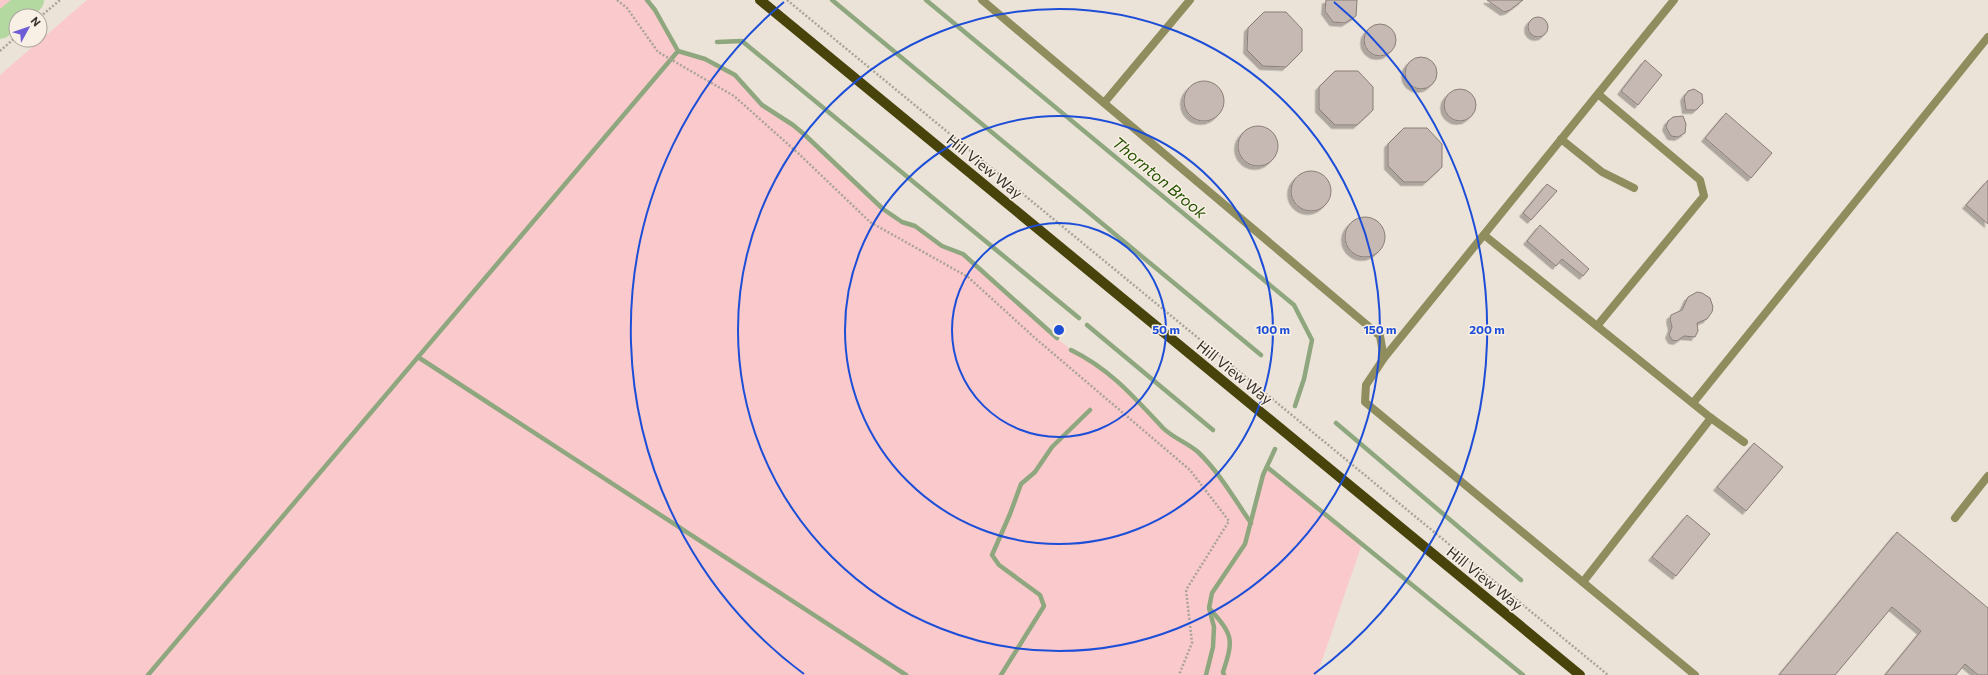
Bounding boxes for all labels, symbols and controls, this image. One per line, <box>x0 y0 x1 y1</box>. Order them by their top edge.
north arrow <box>8 8 48 48</box>
text: N <box>28 14 44 29</box>
street label: Hill View Way <box>943 130 1027 202</box>
water label: Thornton Brook <box>1109 132 1211 222</box>
text: 50 m <box>1152 322 1180 336</box>
text: 100 m <box>1256 322 1290 336</box>
text: 150 m <box>1363 322 1397 336</box>
text: 200 m <box>1469 322 1505 336</box>
centre of rings <box>1052 323 1066 337</box>
street label: Hill View Way <box>1193 336 1277 408</box>
street label: Hill View Way <box>1443 542 1527 614</box>

